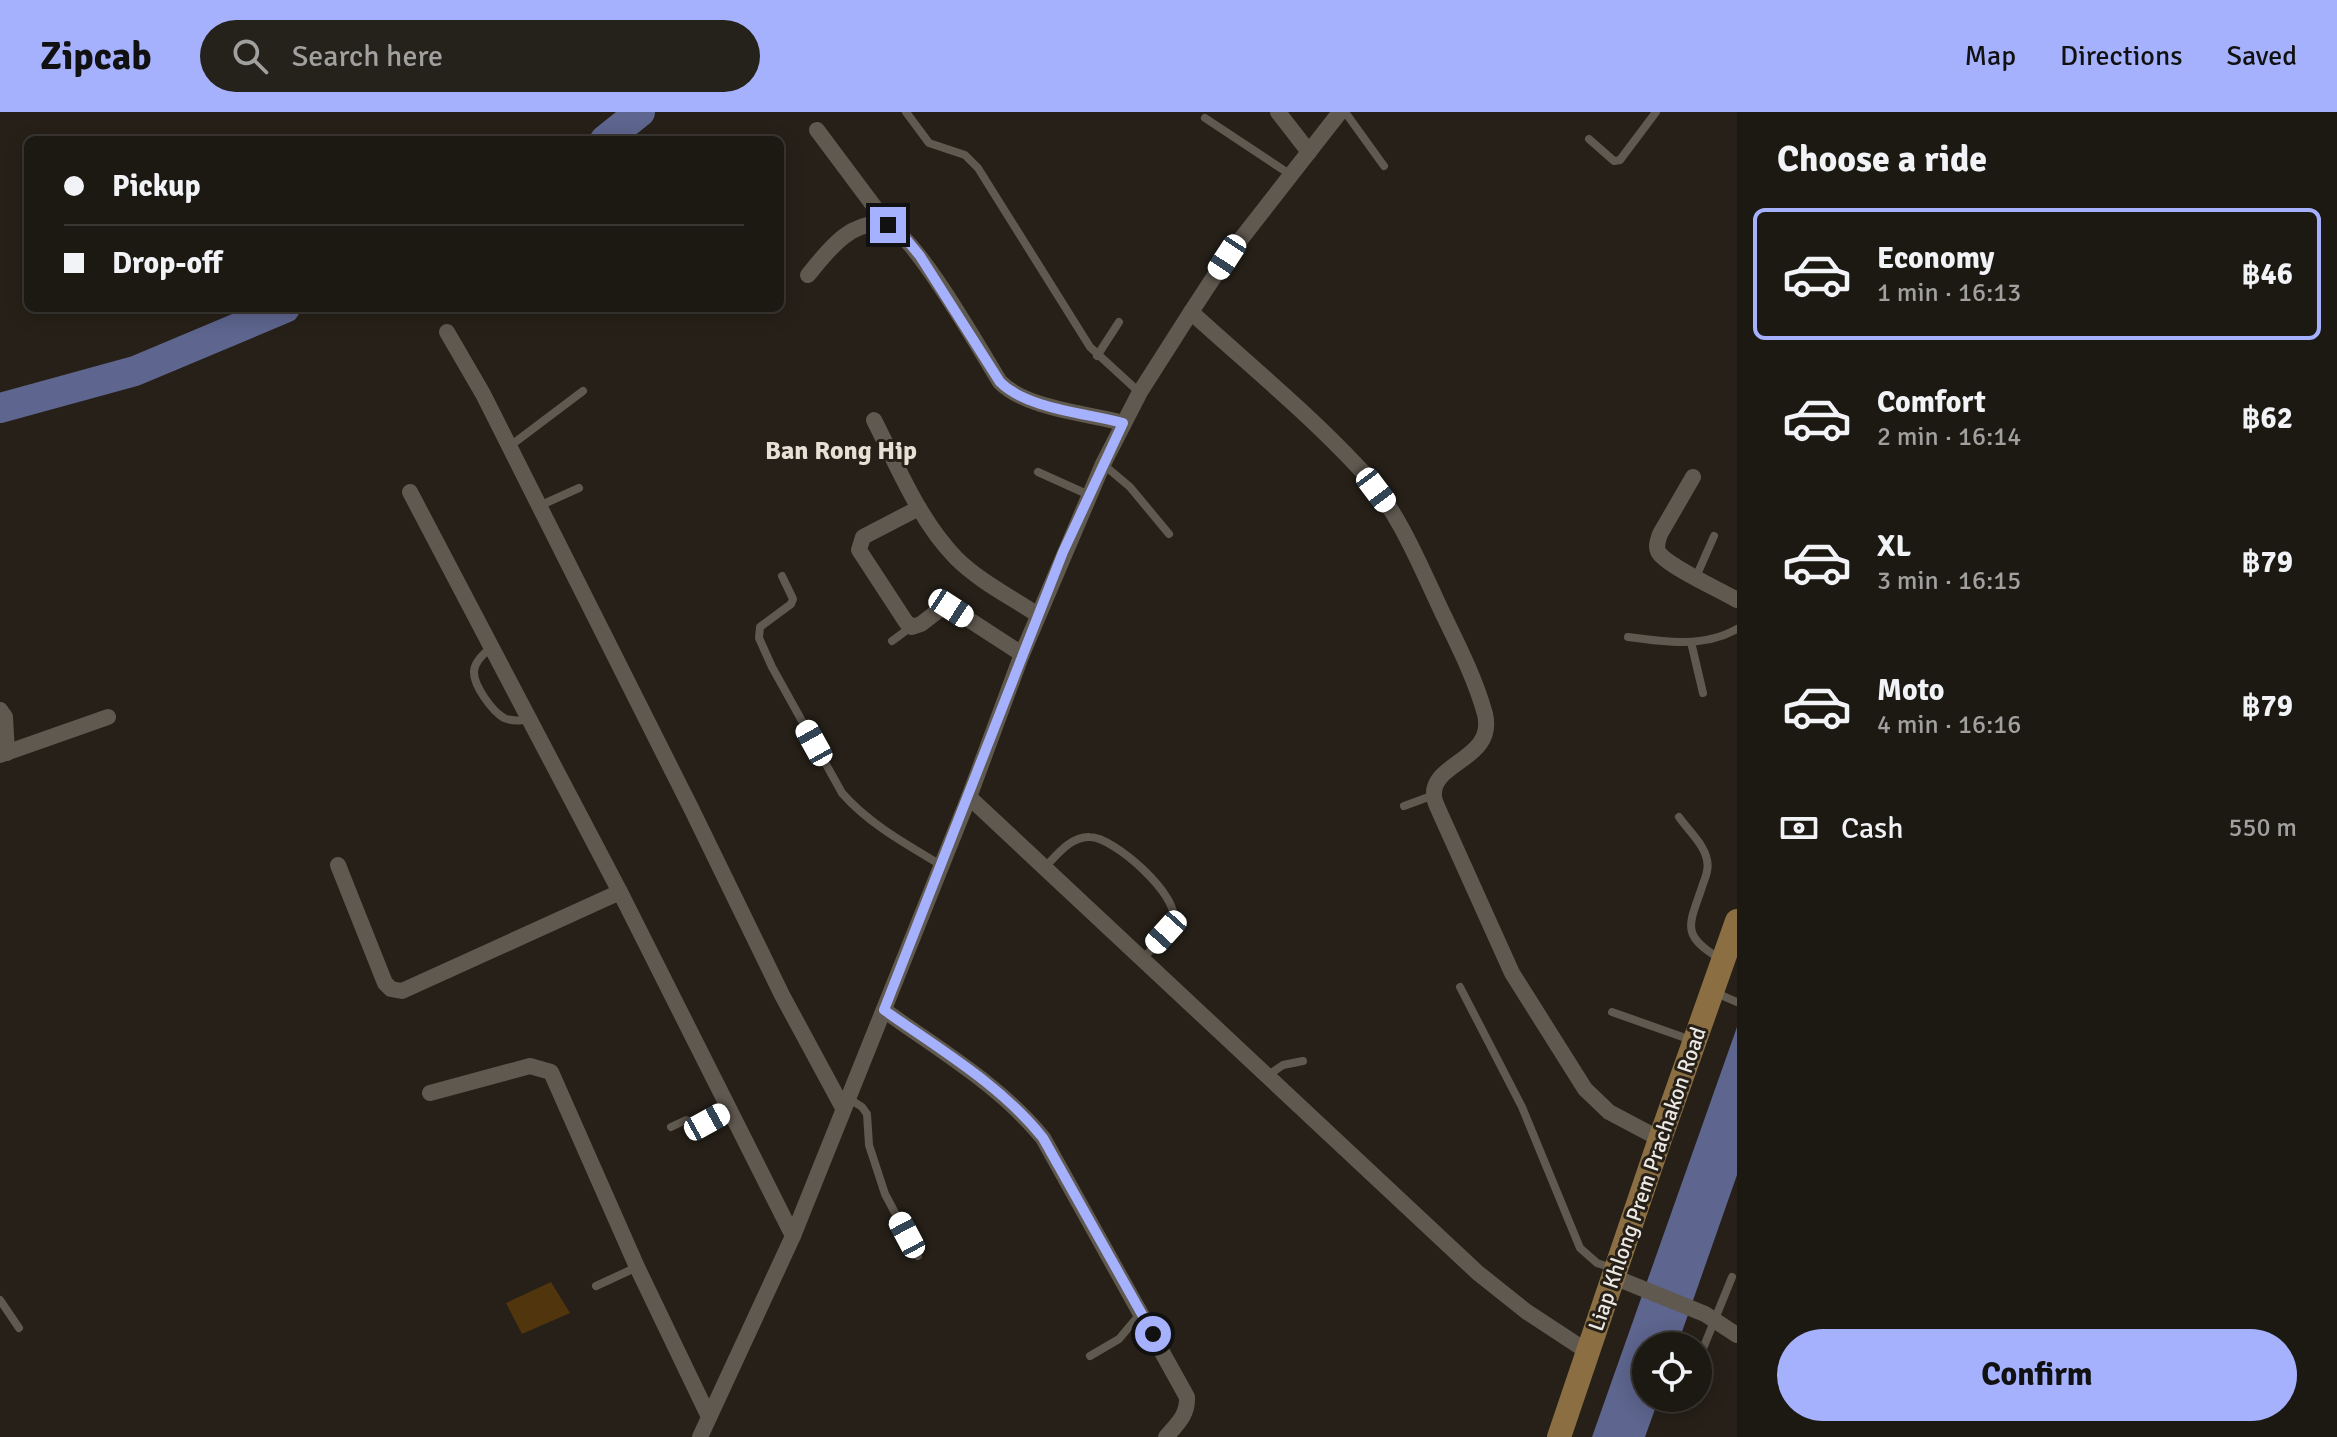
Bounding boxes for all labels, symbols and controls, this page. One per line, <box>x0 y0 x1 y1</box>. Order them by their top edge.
search box <box>200 20 760 92</box>
text: Zipcab <box>40 33 152 80</box>
icon: search <box>228 34 272 78</box>
text: Search here <box>292 38 443 75</box>
text: Map <box>1964 39 2016 73</box>
text: Directions <box>2060 39 2182 73</box>
text: Saved <box>2226 39 2297 73</box>
text: Choose a ride <box>1777 137 1987 182</box>
text: Pickup <box>112 168 201 205</box>
route end <box>870 207 906 243</box>
car <box>1204 230 1250 284</box>
icon: car <box>1781 238 1853 310</box>
text: Economy <box>1877 240 1994 277</box>
text: Drop-off <box>112 245 222 282</box>
text: ฿46 <box>2242 256 2293 293</box>
text: 1 min · 16:13 <box>1877 277 2021 309</box>
icon: car <box>1781 382 1853 454</box>
text: Comfort <box>1877 384 1986 421</box>
text: ฿62 <box>2242 400 2293 437</box>
text: 2 min · 16:14 <box>1877 421 2021 453</box>
district label: Ban Rong Hip <box>765 435 917 467</box>
car <box>1352 464 1400 516</box>
icon: car <box>1781 526 1853 598</box>
text: XL <box>1877 528 1911 565</box>
text: ฿79 <box>2242 544 2293 581</box>
text: 3 min · 16:15 <box>1877 565 2021 597</box>
car <box>924 585 978 631</box>
icon: car <box>1781 670 1853 742</box>
text: Moto <box>1877 672 1944 709</box>
text: ฿79 <box>2242 688 2293 725</box>
text: 4 min · 16:16 <box>1877 709 2021 741</box>
car <box>792 716 836 770</box>
icon: cash <box>1777 806 1821 850</box>
text: Cash <box>1841 810 1904 847</box>
text: 550 m <box>2228 812 2297 844</box>
car <box>1141 906 1191 958</box>
street label: Liap Khlong Prem Prachakon Road <box>1582 1023 1712 1335</box>
car <box>680 1100 734 1144</box>
car <box>885 1208 929 1262</box>
route start <box>1135 1316 1171 1352</box>
button: Confirm <box>1777 1329 2297 1421</box>
map controls <box>1632 1332 1712 1412</box>
button: locate <box>1632 1332 1712 1412</box>

